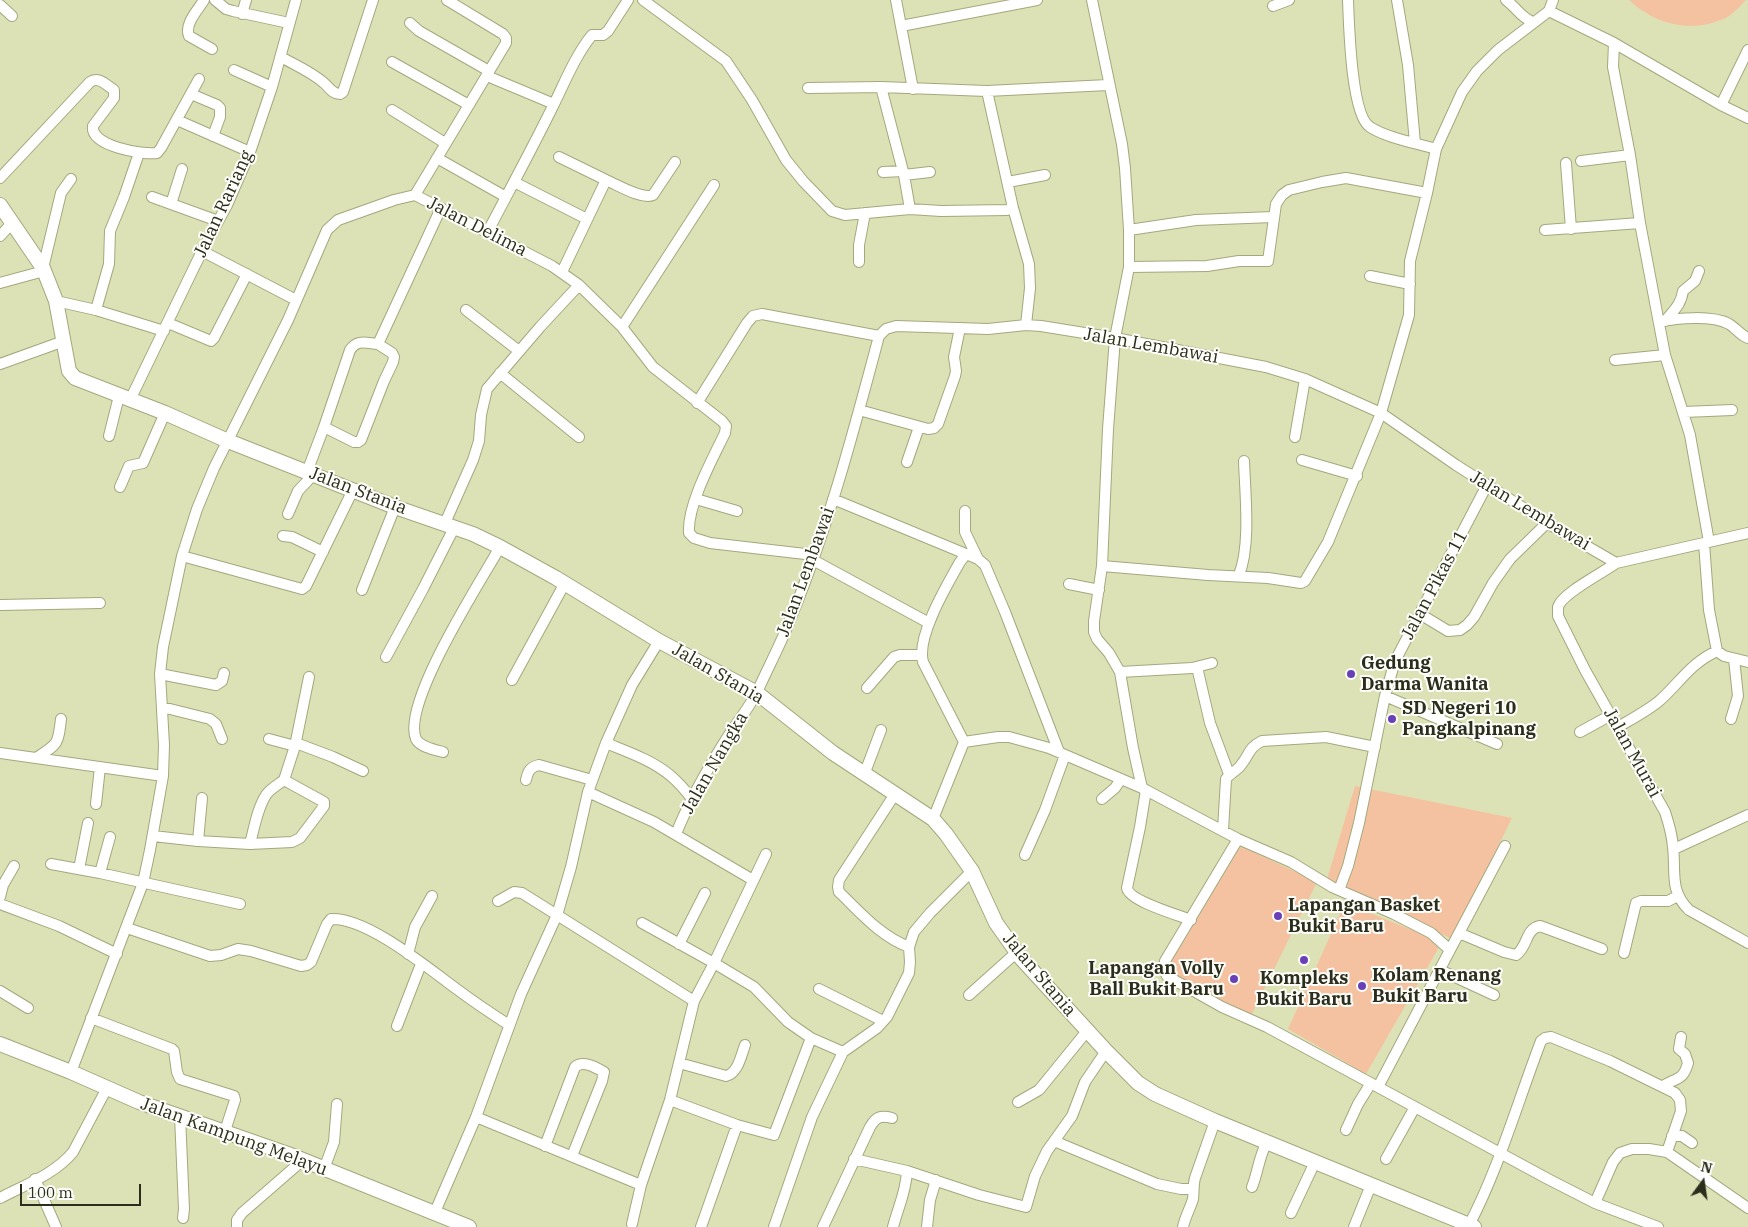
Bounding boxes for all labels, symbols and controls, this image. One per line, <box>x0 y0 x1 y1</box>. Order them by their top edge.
street label: Jalan Rariang <box>190 147 258 261</box>
street label: Jalan Delima <box>423 193 531 261</box>
street label: Jalan Lembawai <box>1082 324 1220 368</box>
street label: Jalan Stania <box>306 463 410 519</box>
street label: Jalan Lembawai <box>1466 467 1594 555</box>
street label: Jalan Lembawai <box>773 504 839 640</box>
street label: Jalan Pikas 11 <box>1397 527 1473 643</box>
street label: Jalan Stania <box>668 639 768 709</box>
place label: Gedung Darma Wanita <box>1361 653 1489 696</box>
marker: Gedung Darma Wanita <box>1345 668 1357 680</box>
place label: SD Negeri 10 Pangkalpinang <box>1402 698 1536 741</box>
street label: Jalan Murai <box>1599 704 1665 802</box>
street label: Jalan Nangka <box>677 708 753 818</box>
marker: SD Negeri 10 Pangkalpinang <box>1386 713 1398 725</box>
place label: Lapangan Basket Bukit Baru <box>1288 895 1440 938</box>
marker: Lapangan Basket Bukit Baru <box>1272 910 1284 922</box>
street label: Jalan Stania <box>998 929 1080 1021</box>
marker: Kompleks Bukit Baru <box>1298 954 1310 966</box>
place label: Lapangan Volly Ball Bukit Baru <box>1088 958 1224 1001</box>
place label: Kolam Renang Bukit Baru <box>1372 965 1501 1008</box>
place label: Kompleks Bukit Baru <box>1256 968 1352 1011</box>
marker: Lapangan Volly Ball Bukit Baru <box>1228 973 1240 985</box>
marker: Kolam Renang Bukit Baru <box>1356 980 1368 992</box>
street label: Jalan Kampung Melayu <box>138 1093 330 1181</box>
north arrow <box>1678 1157 1728 1207</box>
text: N <box>1699 1157 1714 1178</box>
scale bar <box>22 1174 144 1206</box>
text: 100 m <box>28 1183 73 1202</box>

